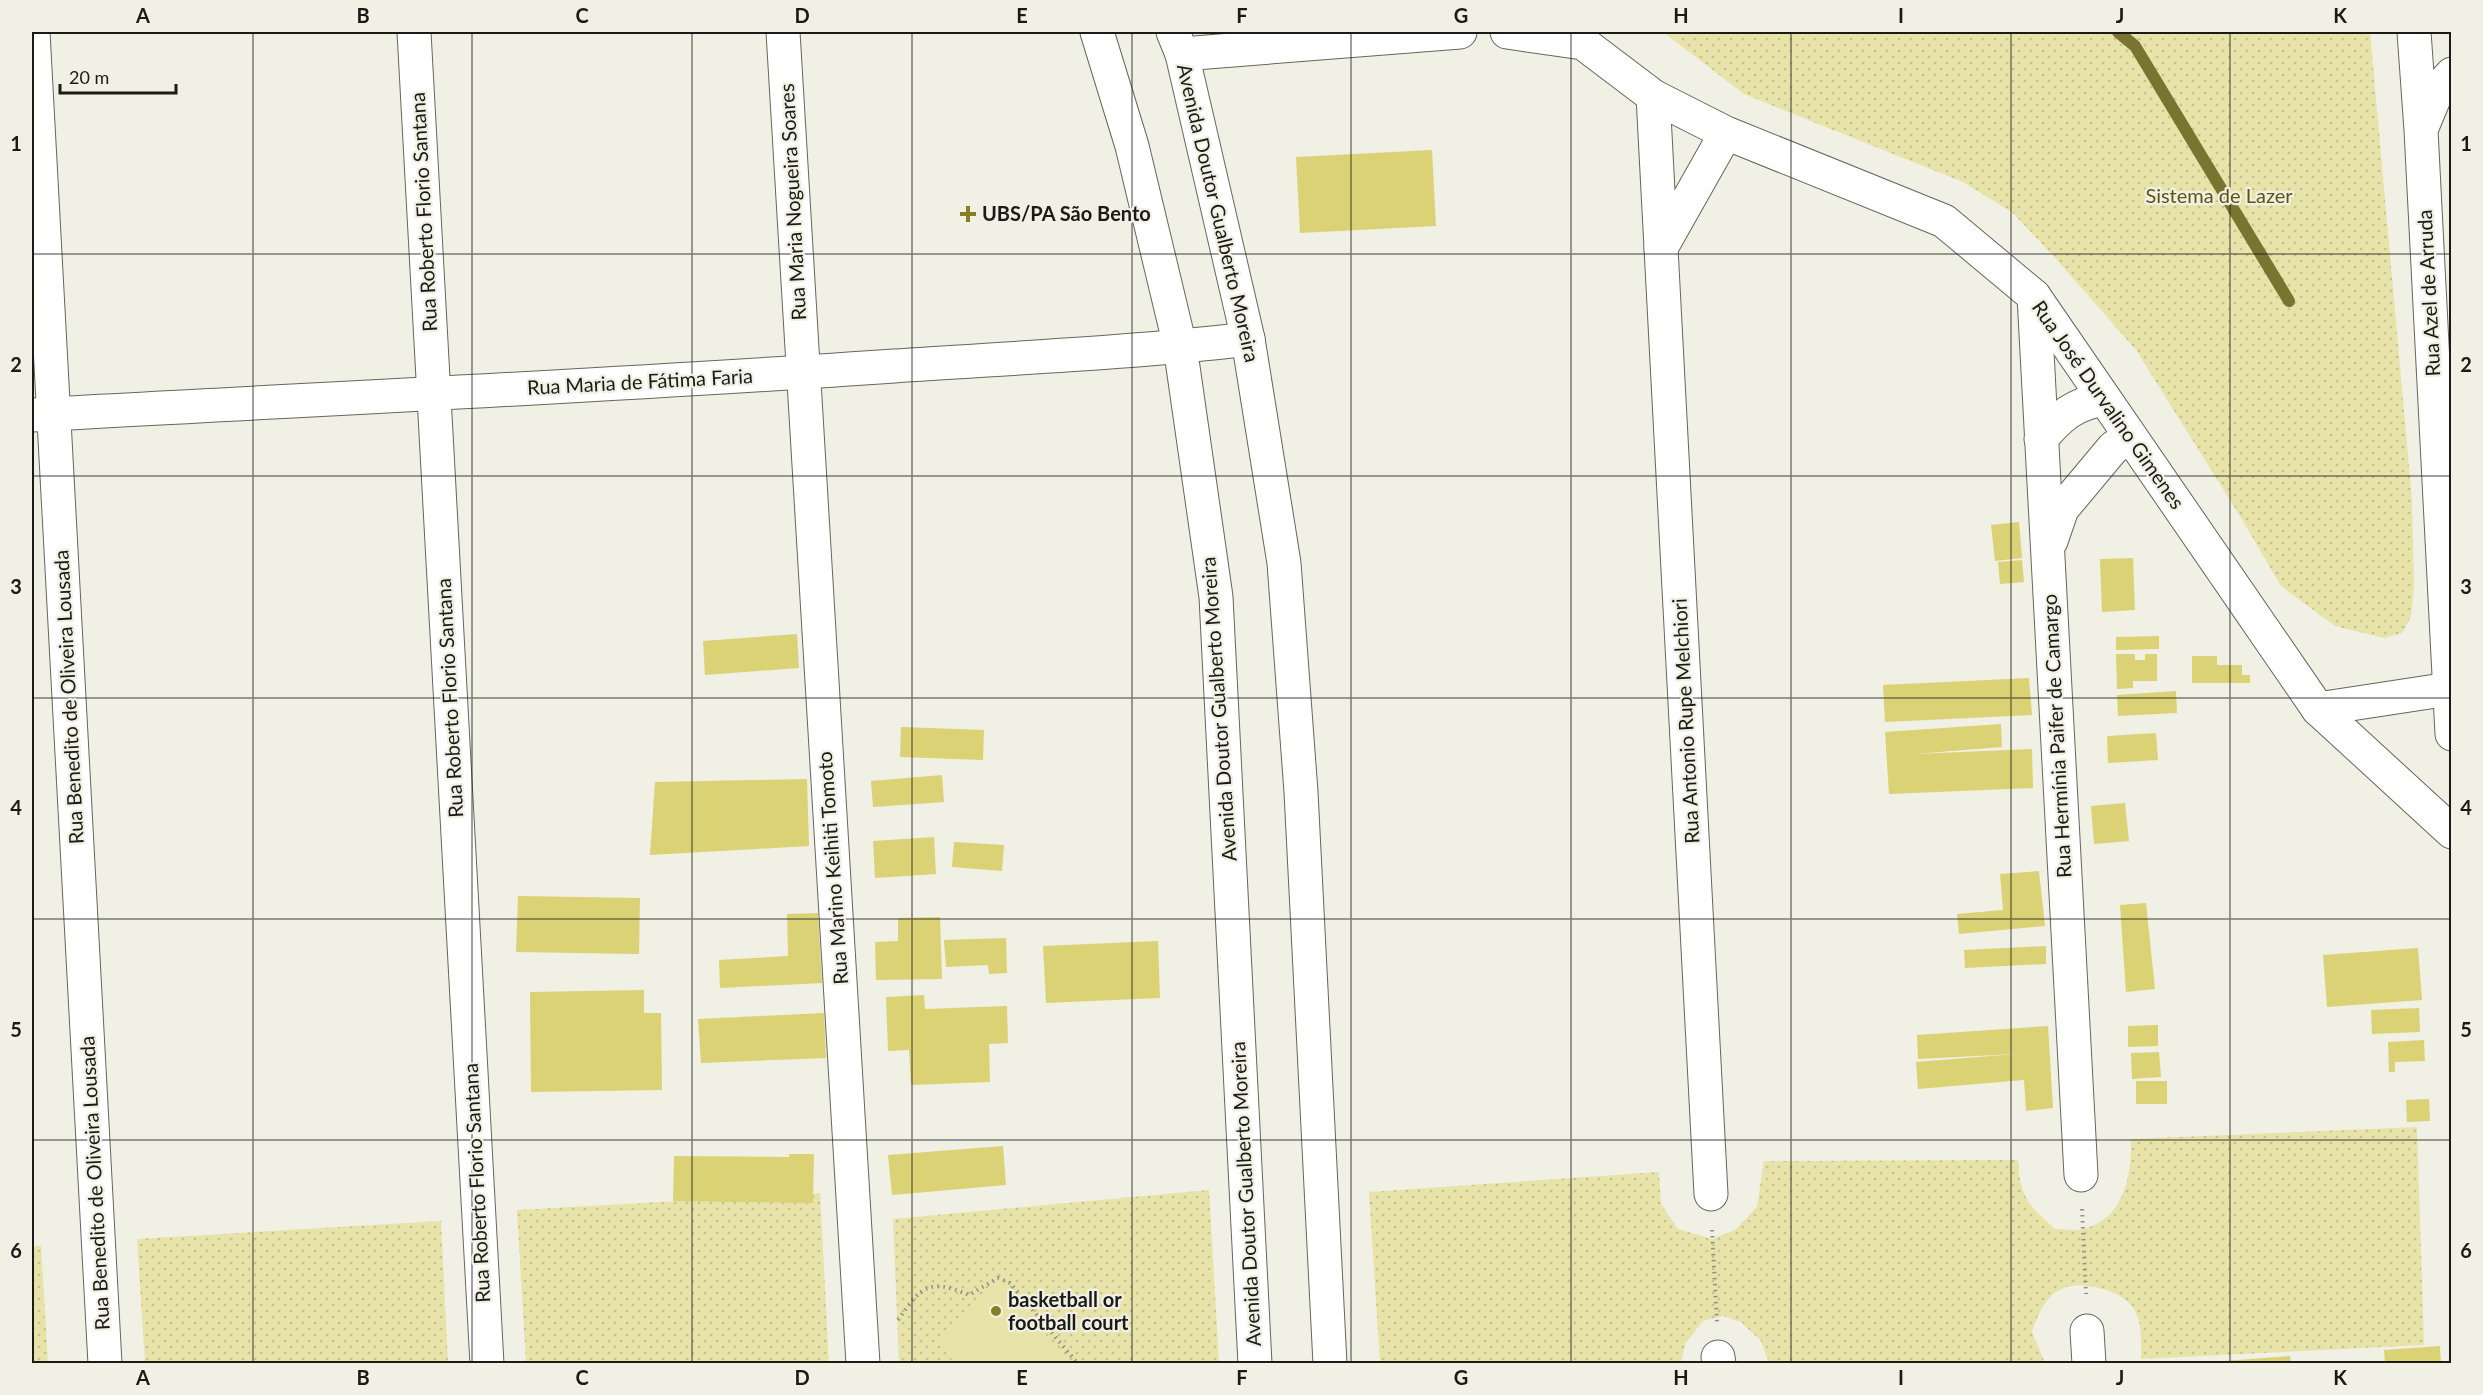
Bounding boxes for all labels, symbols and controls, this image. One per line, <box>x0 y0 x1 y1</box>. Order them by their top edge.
text: A <box>135 3 150 27</box>
text: B <box>356 3 370 27</box>
text: C <box>575 3 589 27</box>
text: D <box>794 3 810 27</box>
text: E <box>1016 3 1028 27</box>
text: F <box>1236 3 1248 27</box>
text: G <box>1454 3 1468 27</box>
text: H <box>1673 3 1689 27</box>
text: I <box>1898 3 1904 27</box>
text: J <box>2116 3 2124 27</box>
text: K <box>2333 3 2347 27</box>
scale bar <box>60 57 176 95</box>
street label: Avenida Doutor Gualberto Moreira <box>1173 61 1265 364</box>
text: 20 m <box>69 66 109 88</box>
street label: Rua Maria Nogueira Soares <box>774 83 810 321</box>
street label: Rua Roberto Florio Santana <box>405 92 441 332</box>
text: 1 <box>10 131 22 155</box>
text: 1 <box>2460 131 2472 155</box>
park label: Sistema de Lazer <box>2145 183 2293 207</box>
place label: UBS/PA São Bento <box>982 201 1151 225</box>
marker: UBS/PA São Bento <box>959 205 977 223</box>
street label: Rua Azel de Arruda <box>2412 209 2444 377</box>
street label: Rua José Durvalino Gimenes <box>2028 296 2190 513</box>
text: 2 <box>10 352 22 376</box>
text: 2 <box>2460 352 2472 376</box>
street label: Rua Maria de Fátima Faria <box>526 363 753 399</box>
street label: Rua Benedito de Oliveira Lousada <box>48 549 88 845</box>
street label: Avenida Doutor Gualberto Moreira <box>1195 556 1241 862</box>
text: 3 <box>10 574 22 598</box>
text: 3 <box>2460 574 2472 598</box>
street label: Rua Roberto Florio Santana <box>431 578 467 818</box>
street label: Rua Hermínia Paifer de Camargo <box>2037 593 2075 879</box>
street label: Rua Antonio Rupe Melchiori <box>1667 598 1703 844</box>
street label: Rua Marino Keihiti Tomoto <box>812 751 852 985</box>
text: 4 <box>10 795 22 819</box>
text: 4 <box>2460 795 2472 819</box>
text: 5 <box>10 1017 22 1041</box>
text: 5 <box>2460 1017 2472 1041</box>
street label: Rua Benedito de Oliveira Lousada <box>74 1035 114 1331</box>
street label: Avenida Doutor Gualberto Moreira <box>1225 1041 1265 1347</box>
street label: Rua Roberto Florio Santana <box>458 1063 494 1303</box>
text: 6 <box>10 1238 22 1262</box>
text: 6 <box>2460 1238 2472 1262</box>
place label: basketball or football court <box>1008 1287 1129 1334</box>
marker: basketball or football court <box>989 1304 1003 1318</box>
text: A <box>135 1365 150 1389</box>
text: B <box>356 1365 370 1389</box>
text: C <box>575 1365 589 1389</box>
text: D <box>794 1365 810 1389</box>
text: E <box>1016 1365 1028 1389</box>
text: F <box>1236 1365 1248 1389</box>
text: G <box>1454 1365 1468 1389</box>
text: H <box>1673 1365 1689 1389</box>
text: I <box>1898 1365 1904 1389</box>
text: J <box>2116 1365 2124 1389</box>
text: K <box>2333 1365 2347 1389</box>

